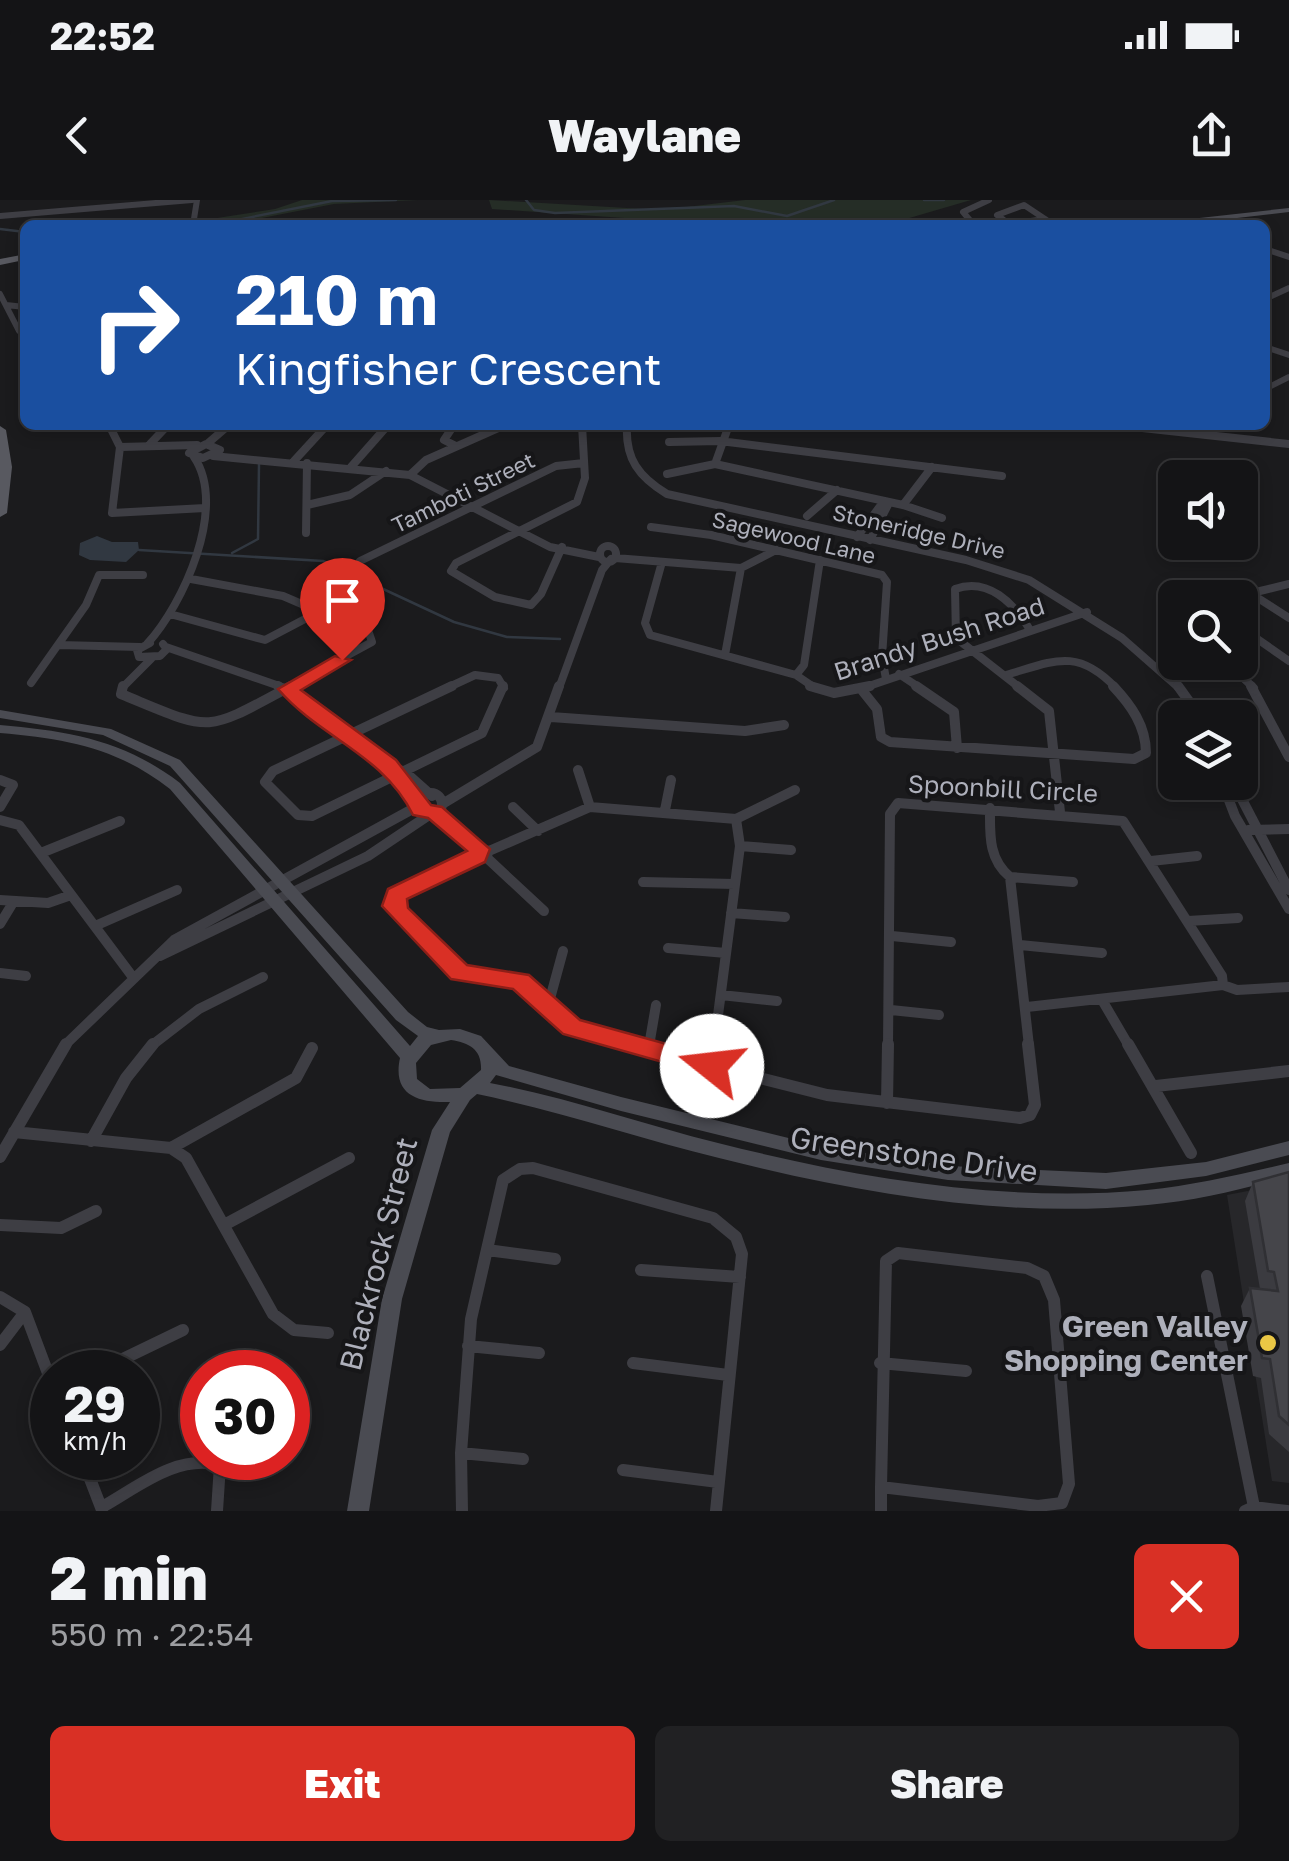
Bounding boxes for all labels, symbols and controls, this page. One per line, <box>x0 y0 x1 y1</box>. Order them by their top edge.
text: 22:52 <box>50 13 155 58</box>
icon: back <box>50 108 105 163</box>
text: Waylane <box>548 108 741 162</box>
icon: share <box>1184 108 1239 163</box>
text: 210 m <box>235 256 438 340</box>
icon: right <box>70 260 200 390</box>
text: Kingfisher Crescent <box>235 341 662 395</box>
street label: Tamboti Street <box>387 446 539 538</box>
map controls <box>1158 460 1258 800</box>
button: sound <box>1158 460 1258 560</box>
street label: Stoneridge Drive <box>830 498 1008 564</box>
street label: Sagewood Lane <box>710 505 878 569</box>
pin <box>300 558 385 661</box>
icon: arrive <box>315 573 370 628</box>
button: search <box>1158 580 1258 680</box>
street label: Brandy Bush Road <box>830 589 1048 687</box>
button: layers <box>1158 700 1258 800</box>
street label: Spoonbill Circle <box>907 768 1099 808</box>
position arrow <box>660 1014 764 1118</box>
street label: Greenstone Drive <box>788 1119 1040 1189</box>
street label: Blackrock Street <box>332 1134 424 1374</box>
place label: Green Valley Shopping Center <box>1004 1308 1248 1378</box>
marker: Green Valley Shopping Center <box>1257 1332 1279 1354</box>
speed limit sign: 30 <box>180 1350 310 1480</box>
text: 29 <box>64 1373 126 1433</box>
text: km/h <box>63 1425 127 1456</box>
text: 2 min <box>50 1541 208 1613</box>
button: close <box>1134 1544 1239 1649</box>
text: 550 m · 22:54 <box>50 1615 254 1653</box>
button: Exit <box>50 1726 635 1841</box>
button: Share <box>655 1726 1239 1841</box>

